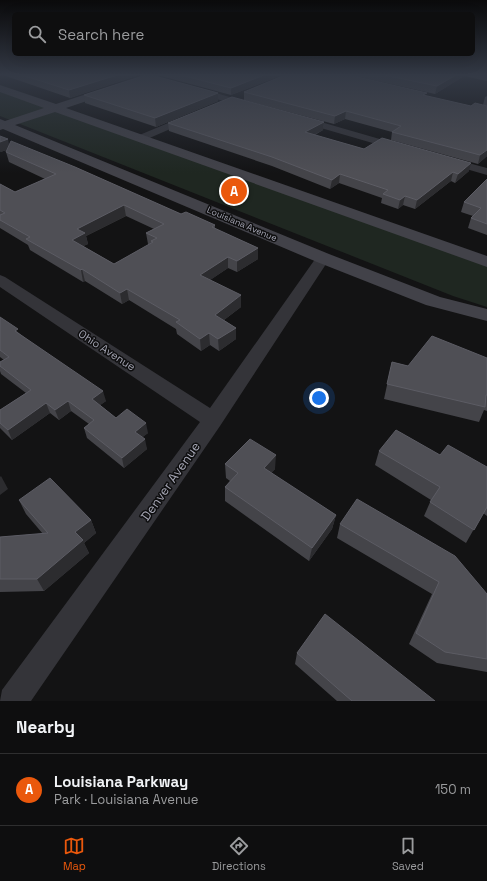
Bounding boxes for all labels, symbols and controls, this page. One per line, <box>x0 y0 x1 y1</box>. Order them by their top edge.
search box <box>12 12 475 56</box>
icon: search <box>26 23 48 45</box>
text: Search here <box>58 25 144 44</box>
pin: A <box>221 176 247 206</box>
street label: Louisiana Avenue <box>205 204 279 244</box>
street label: Ohio Avenue <box>76 326 138 374</box>
your location <box>309 388 329 408</box>
street label: Denver Avenue <box>137 439 204 524</box>
text: Nearby <box>16 716 75 738</box>
text: Louisiana Parkway <box>54 772 188 791</box>
text: A <box>25 781 33 798</box>
text: 150 m <box>435 781 471 798</box>
text: Park · Louisiana Avenue <box>54 791 198 808</box>
tab: Map <box>63 835 86 873</box>
tab: Directions <box>212 835 266 873</box>
tab: Saved <box>392 835 424 873</box>

